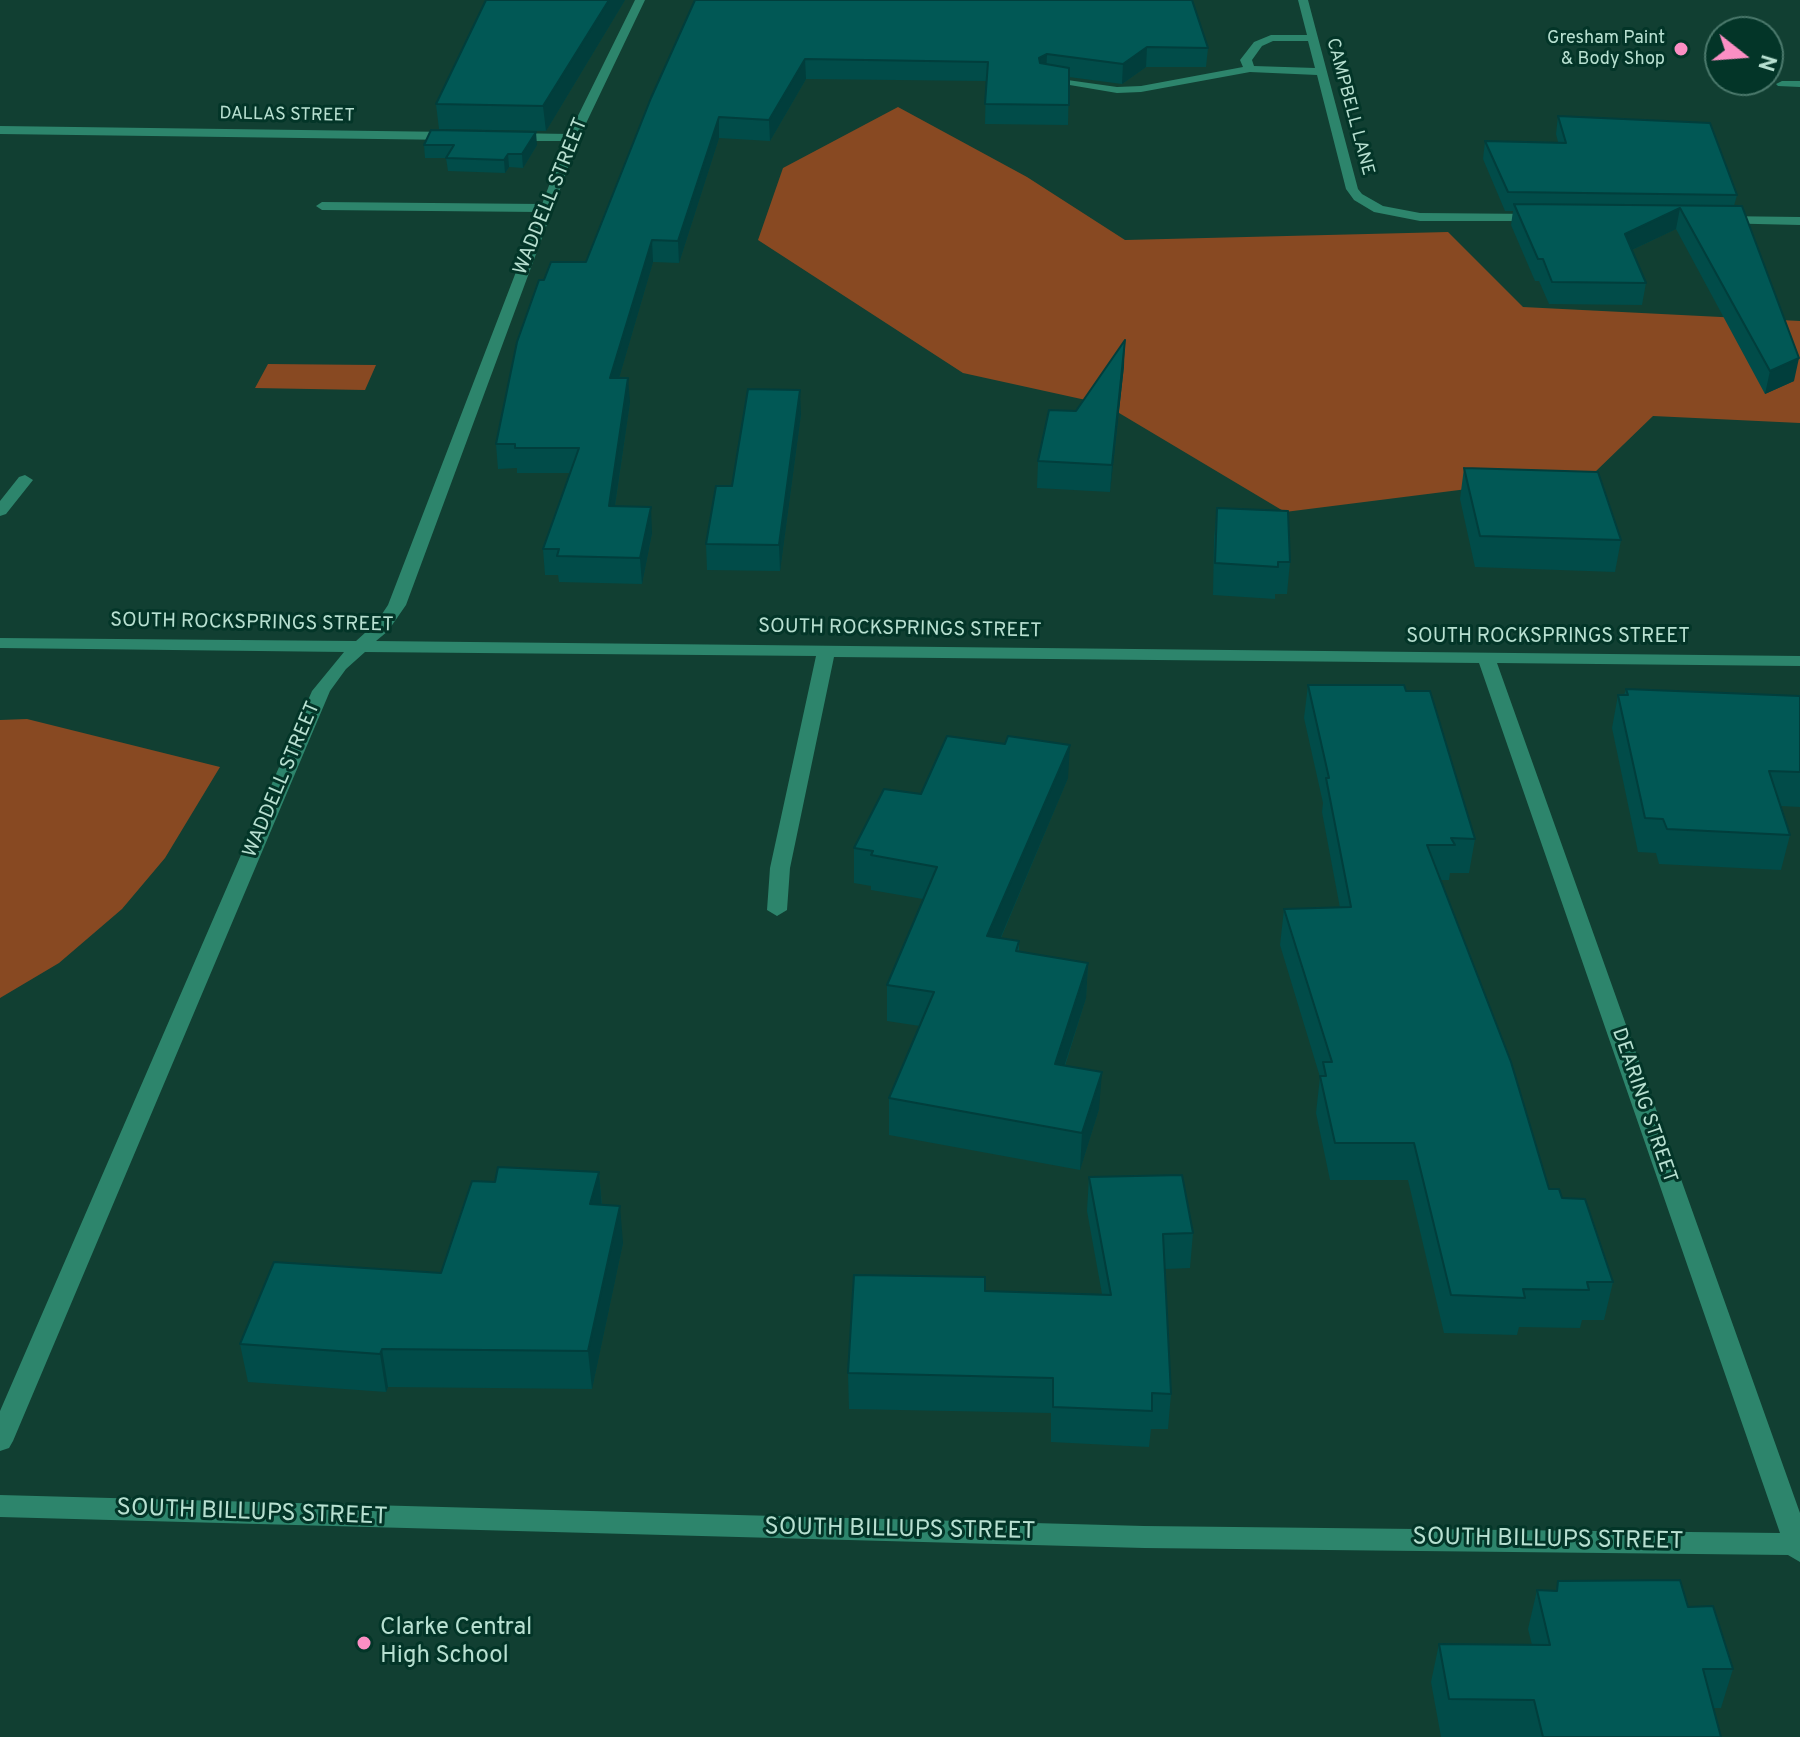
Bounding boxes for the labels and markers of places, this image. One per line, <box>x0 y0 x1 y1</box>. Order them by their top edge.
place label: Gresham Paint & Body Shop <box>1547 28 1665 70</box>
marker: Gresham Paint & Body Shop <box>1672 40 1690 58</box>
place label: Clarke Central High School <box>380 1615 532 1671</box>
marker: Clarke Central High School <box>355 1634 373 1652</box>

